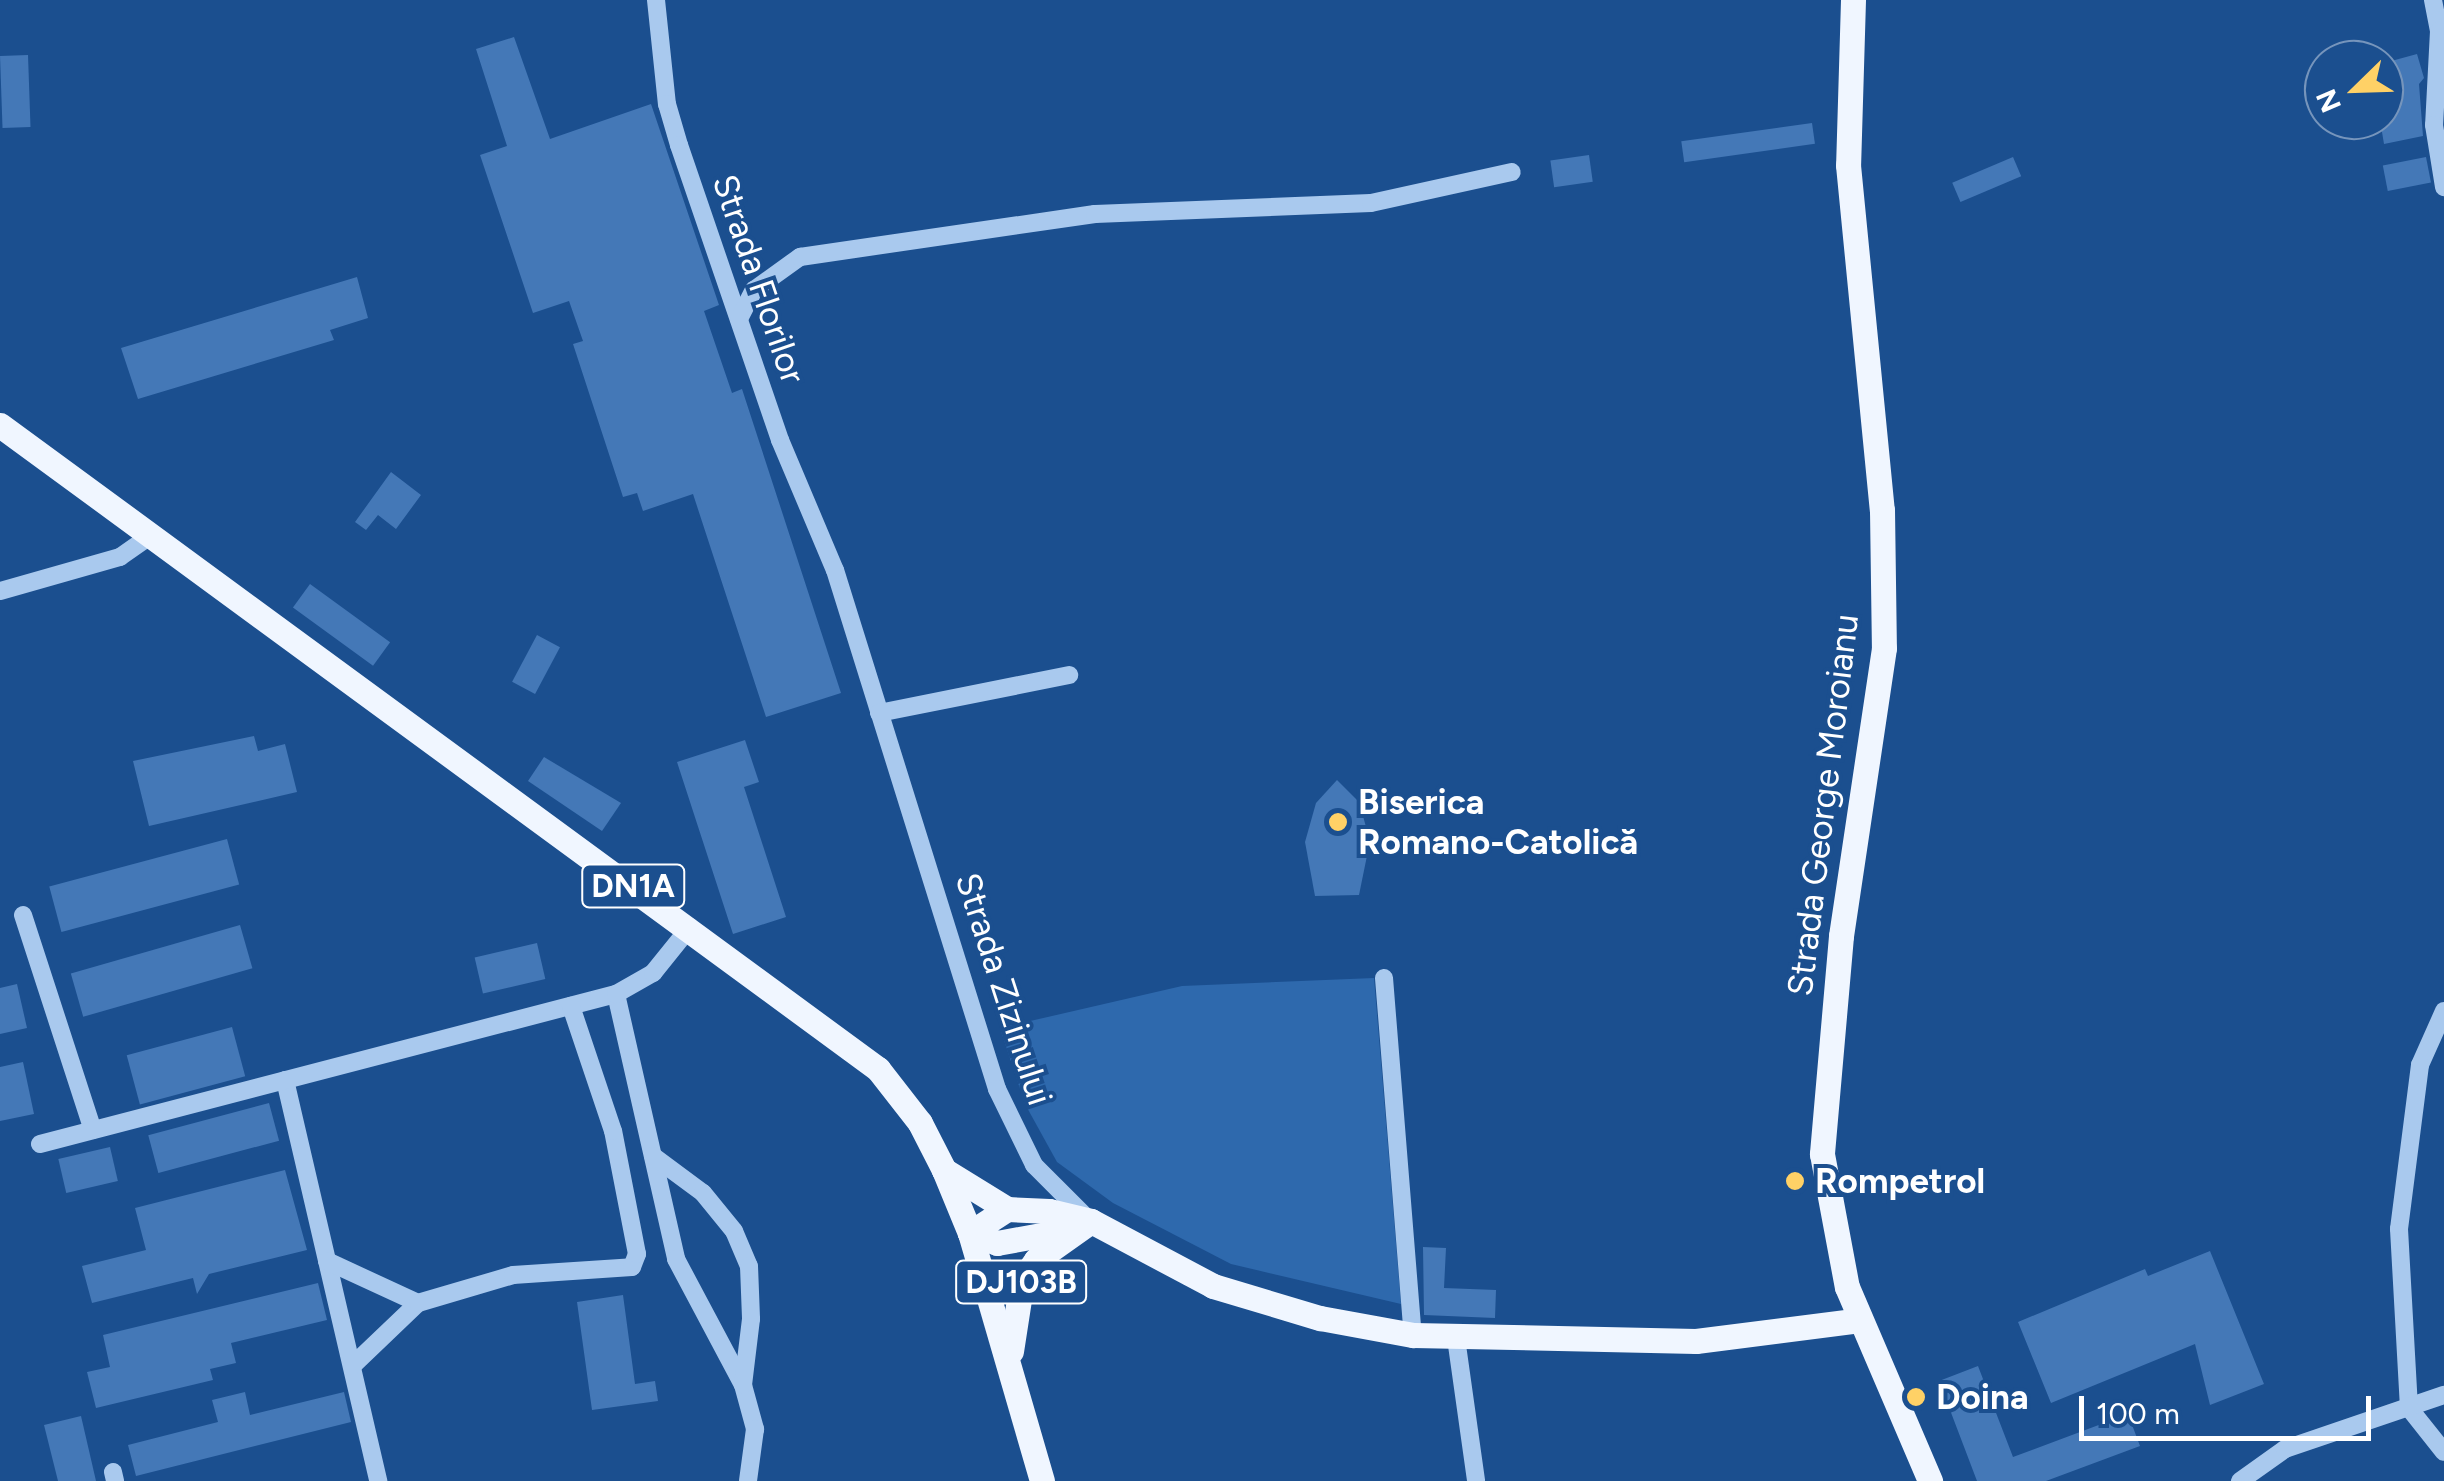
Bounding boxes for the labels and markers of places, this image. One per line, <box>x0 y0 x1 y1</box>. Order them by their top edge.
place label: Biserica Romano-Catolică <box>1358 781 1638 863</box>
marker: Biserica Romano-Catolică <box>1327 811 1349 833</box>
place label: Rompetrol <box>1815 1160 1985 1202</box>
marker: Rompetrol <box>1784 1170 1806 1192</box>
place label: Doina <box>1936 1376 2029 1418</box>
marker: Doina <box>1905 1386 1927 1408</box>

